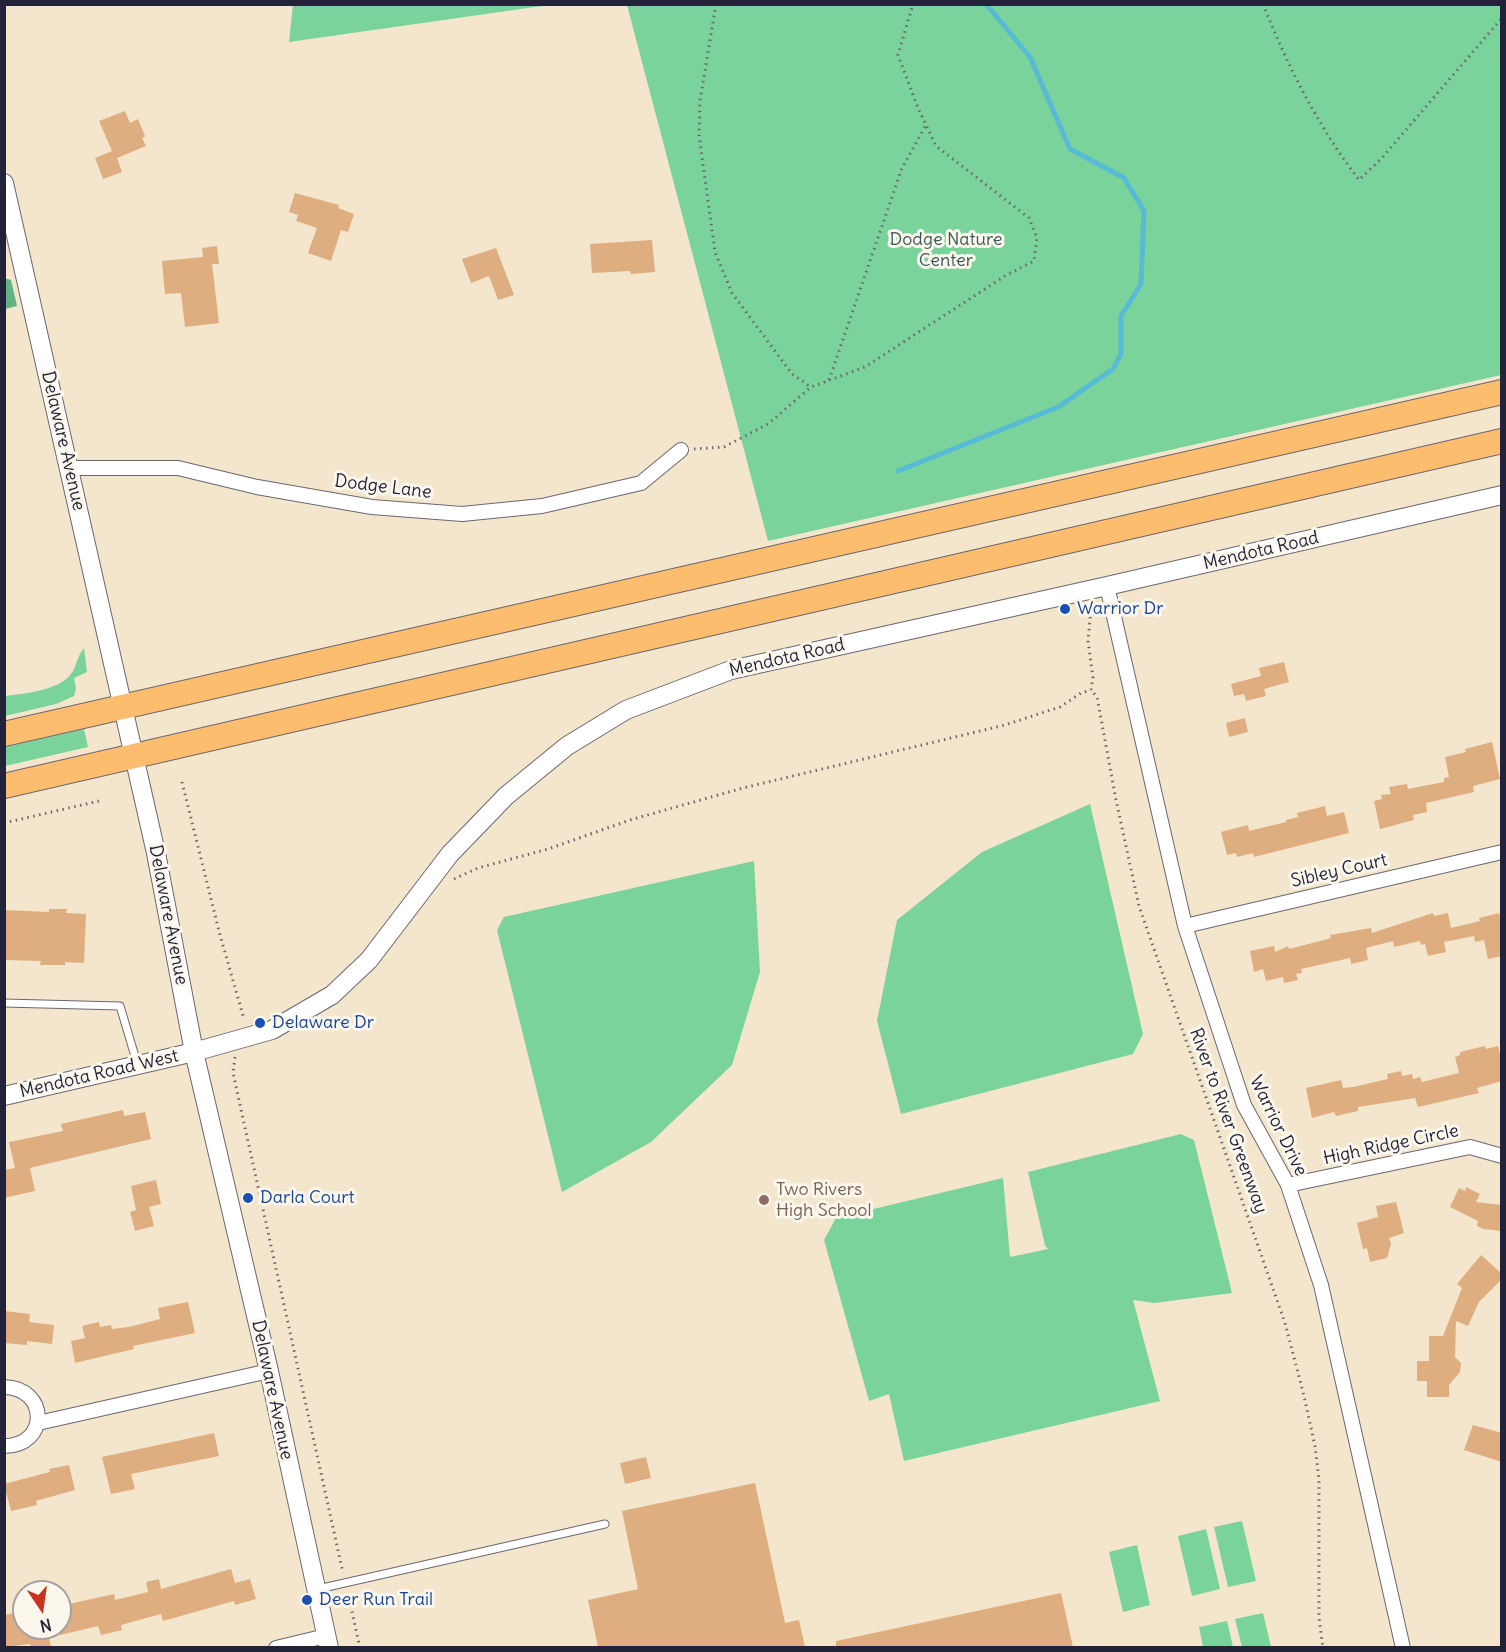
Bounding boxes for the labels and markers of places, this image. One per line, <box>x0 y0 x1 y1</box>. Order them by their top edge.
place label: Warrior Dr <box>1077 598 1164 620</box>
marker: Warrior Dr <box>1058 602 1072 616</box>
place label: Delaware Dr <box>272 1012 374 1034</box>
marker: Delaware Dr <box>253 1016 267 1030</box>
place label: Two Rivers High School <box>776 1179 871 1222</box>
place label: Darla Court <box>260 1187 355 1209</box>
marker: Darla Court <box>241 1191 255 1205</box>
marker: Two Rivers High School <box>757 1193 771 1207</box>
place label: Deer Run Trail <box>319 1589 433 1611</box>
marker: Deer Run Trail <box>300 1593 314 1607</box>

